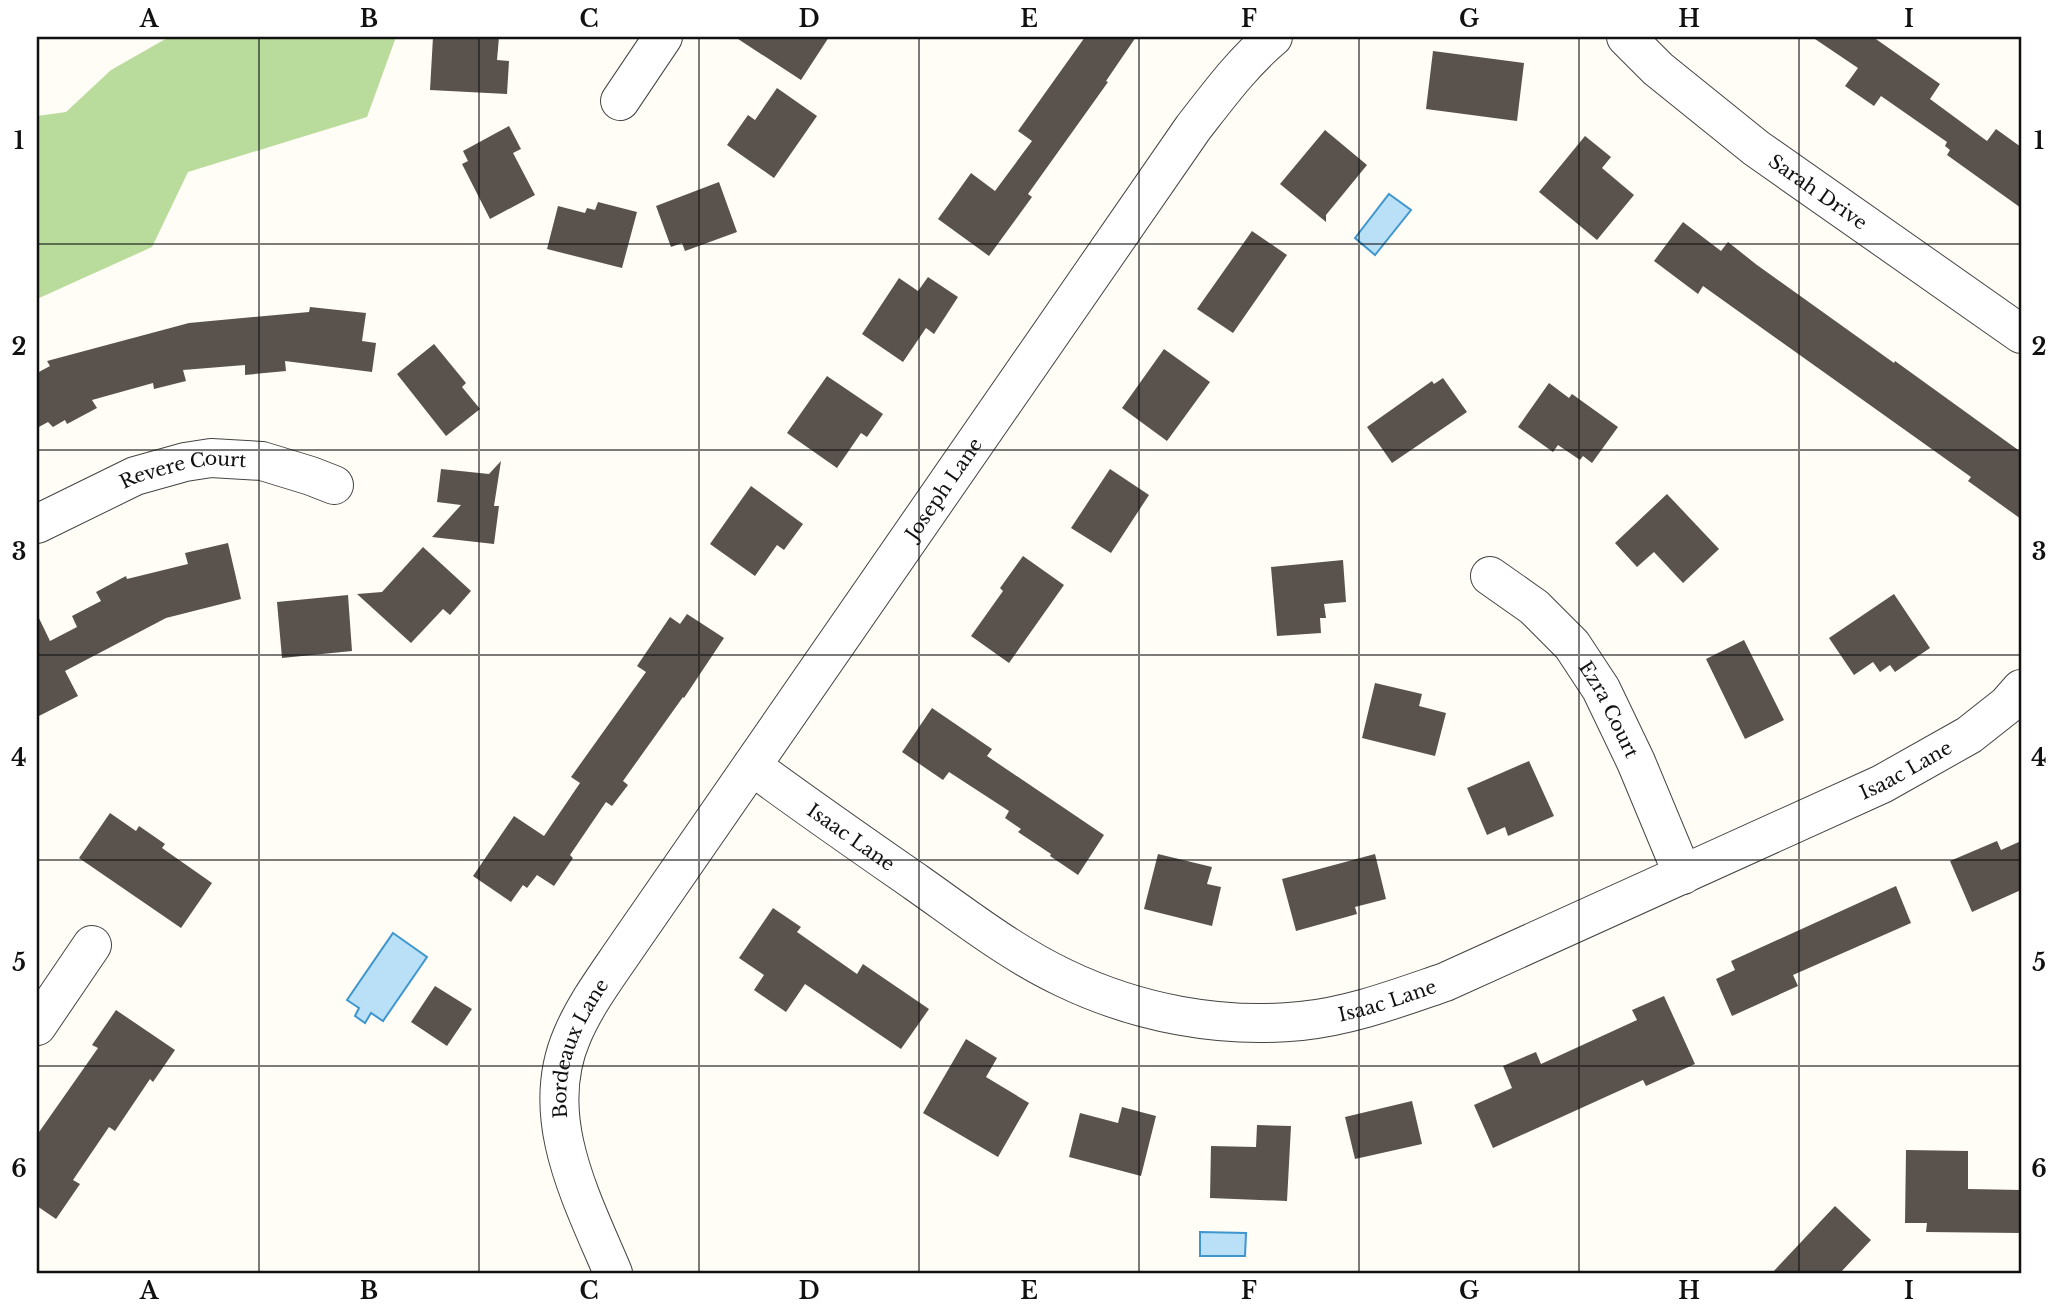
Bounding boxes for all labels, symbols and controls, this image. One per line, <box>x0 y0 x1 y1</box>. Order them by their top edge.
text: A <box>139 5 160 33</box>
text: B <box>360 5 378 33</box>
text: C <box>580 5 598 33</box>
text: D <box>798 5 820 33</box>
text: E <box>1020 5 1038 33</box>
text: F <box>1241 5 1257 33</box>
text: G <box>1459 5 1479 33</box>
text: H <box>1678 5 1700 33</box>
text: I <box>1904 5 1914 33</box>
text: 1 <box>14 127 24 155</box>
text: 1 <box>2034 127 2044 155</box>
street label: Sarah Drive <box>1764 149 1872 234</box>
text: 2 <box>12 333 26 361</box>
text: 2 <box>2032 333 2046 361</box>
street label: Joseph Lane <box>899 433 987 546</box>
street label: Revere Court <box>116 446 248 493</box>
text: 3 <box>12 538 26 566</box>
text: 3 <box>2032 538 2046 566</box>
street label: Ezra Court <box>1574 657 1644 762</box>
street label: Isaac Lane <box>1856 736 1956 804</box>
text: 4 <box>11 744 27 772</box>
text: 4 <box>2031 744 2047 772</box>
street label: Isaac Lane <box>803 798 899 875</box>
text: 5 <box>12 949 26 977</box>
text: 5 <box>2032 949 2046 977</box>
street label: Bordeaux Lane <box>548 974 613 1119</box>
street label: Isaac Lane <box>1336 974 1439 1026</box>
text: 6 <box>11 1155 27 1183</box>
text: 6 <box>2031 1155 2047 1183</box>
text: A <box>139 1277 160 1305</box>
text: B <box>360 1277 378 1305</box>
text: C <box>580 1277 598 1305</box>
text: D <box>798 1277 820 1305</box>
text: E <box>1020 1277 1038 1305</box>
text: F <box>1241 1277 1257 1305</box>
text: G <box>1459 1277 1479 1305</box>
text: H <box>1678 1277 1700 1305</box>
text: I <box>1904 1277 1914 1305</box>

